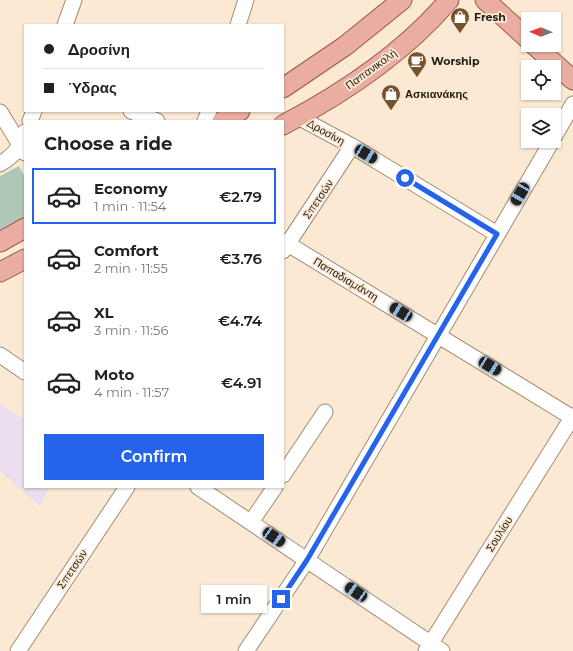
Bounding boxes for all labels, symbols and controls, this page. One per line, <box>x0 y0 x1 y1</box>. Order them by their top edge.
shop icon: Fresh <box>449 6 471 34</box>
place label: Fresh <box>474 10 506 24</box>
north arrow <box>521 12 561 52</box>
map controls <box>521 12 561 148</box>
text: Δροσίνη <box>68 40 130 59</box>
street label: Παπανικολή <box>343 46 399 92</box>
cafe icon: Worship <box>406 50 428 78</box>
place label: Worship <box>431 54 480 68</box>
button: locate <box>521 60 561 100</box>
text: Ύδρας <box>68 78 117 97</box>
shop icon: Ασκιανάκης <box>380 83 402 111</box>
place label: Ασκιανάκης <box>405 87 468 101</box>
button: layers <box>521 108 561 148</box>
street label: Δροσίνη <box>305 116 347 148</box>
text: Choose a ride <box>44 133 172 155</box>
car <box>353 143 379 165</box>
route start <box>396 169 414 187</box>
street label: Σπετσών <box>300 176 337 221</box>
icon: car <box>46 178 82 214</box>
text: Economy <box>94 179 167 198</box>
car <box>509 181 531 207</box>
text: €2.79 <box>219 187 262 206</box>
text: 1 min · 11:54 <box>94 198 166 214</box>
icon: car <box>46 240 82 276</box>
text: Comfort <box>94 241 159 260</box>
text: €3.76 <box>220 249 262 268</box>
street label: Παπαδιαμάντη <box>311 254 381 304</box>
text: 2 min · 11:55 <box>94 260 168 276</box>
car <box>388 301 414 323</box>
icon: car <box>46 302 82 338</box>
text: XL <box>94 303 113 322</box>
text: €4.74 <box>218 311 262 330</box>
text: 3 min · 11:56 <box>94 322 168 338</box>
car <box>477 355 503 377</box>
icon: car <box>46 364 82 400</box>
text: Moto <box>94 365 134 384</box>
text: €4.91 <box>221 373 262 392</box>
text: 4 min · 11:57 <box>94 384 169 400</box>
button: Confirm <box>44 434 264 480</box>
street label: Σουλίου <box>483 514 515 554</box>
car <box>261 525 287 549</box>
street label: Σπετσών <box>54 546 91 591</box>
car <box>343 580 369 604</box>
callout: 1 min <box>201 585 267 613</box>
route end <box>272 590 290 608</box>
text: 1 min <box>217 591 251 607</box>

